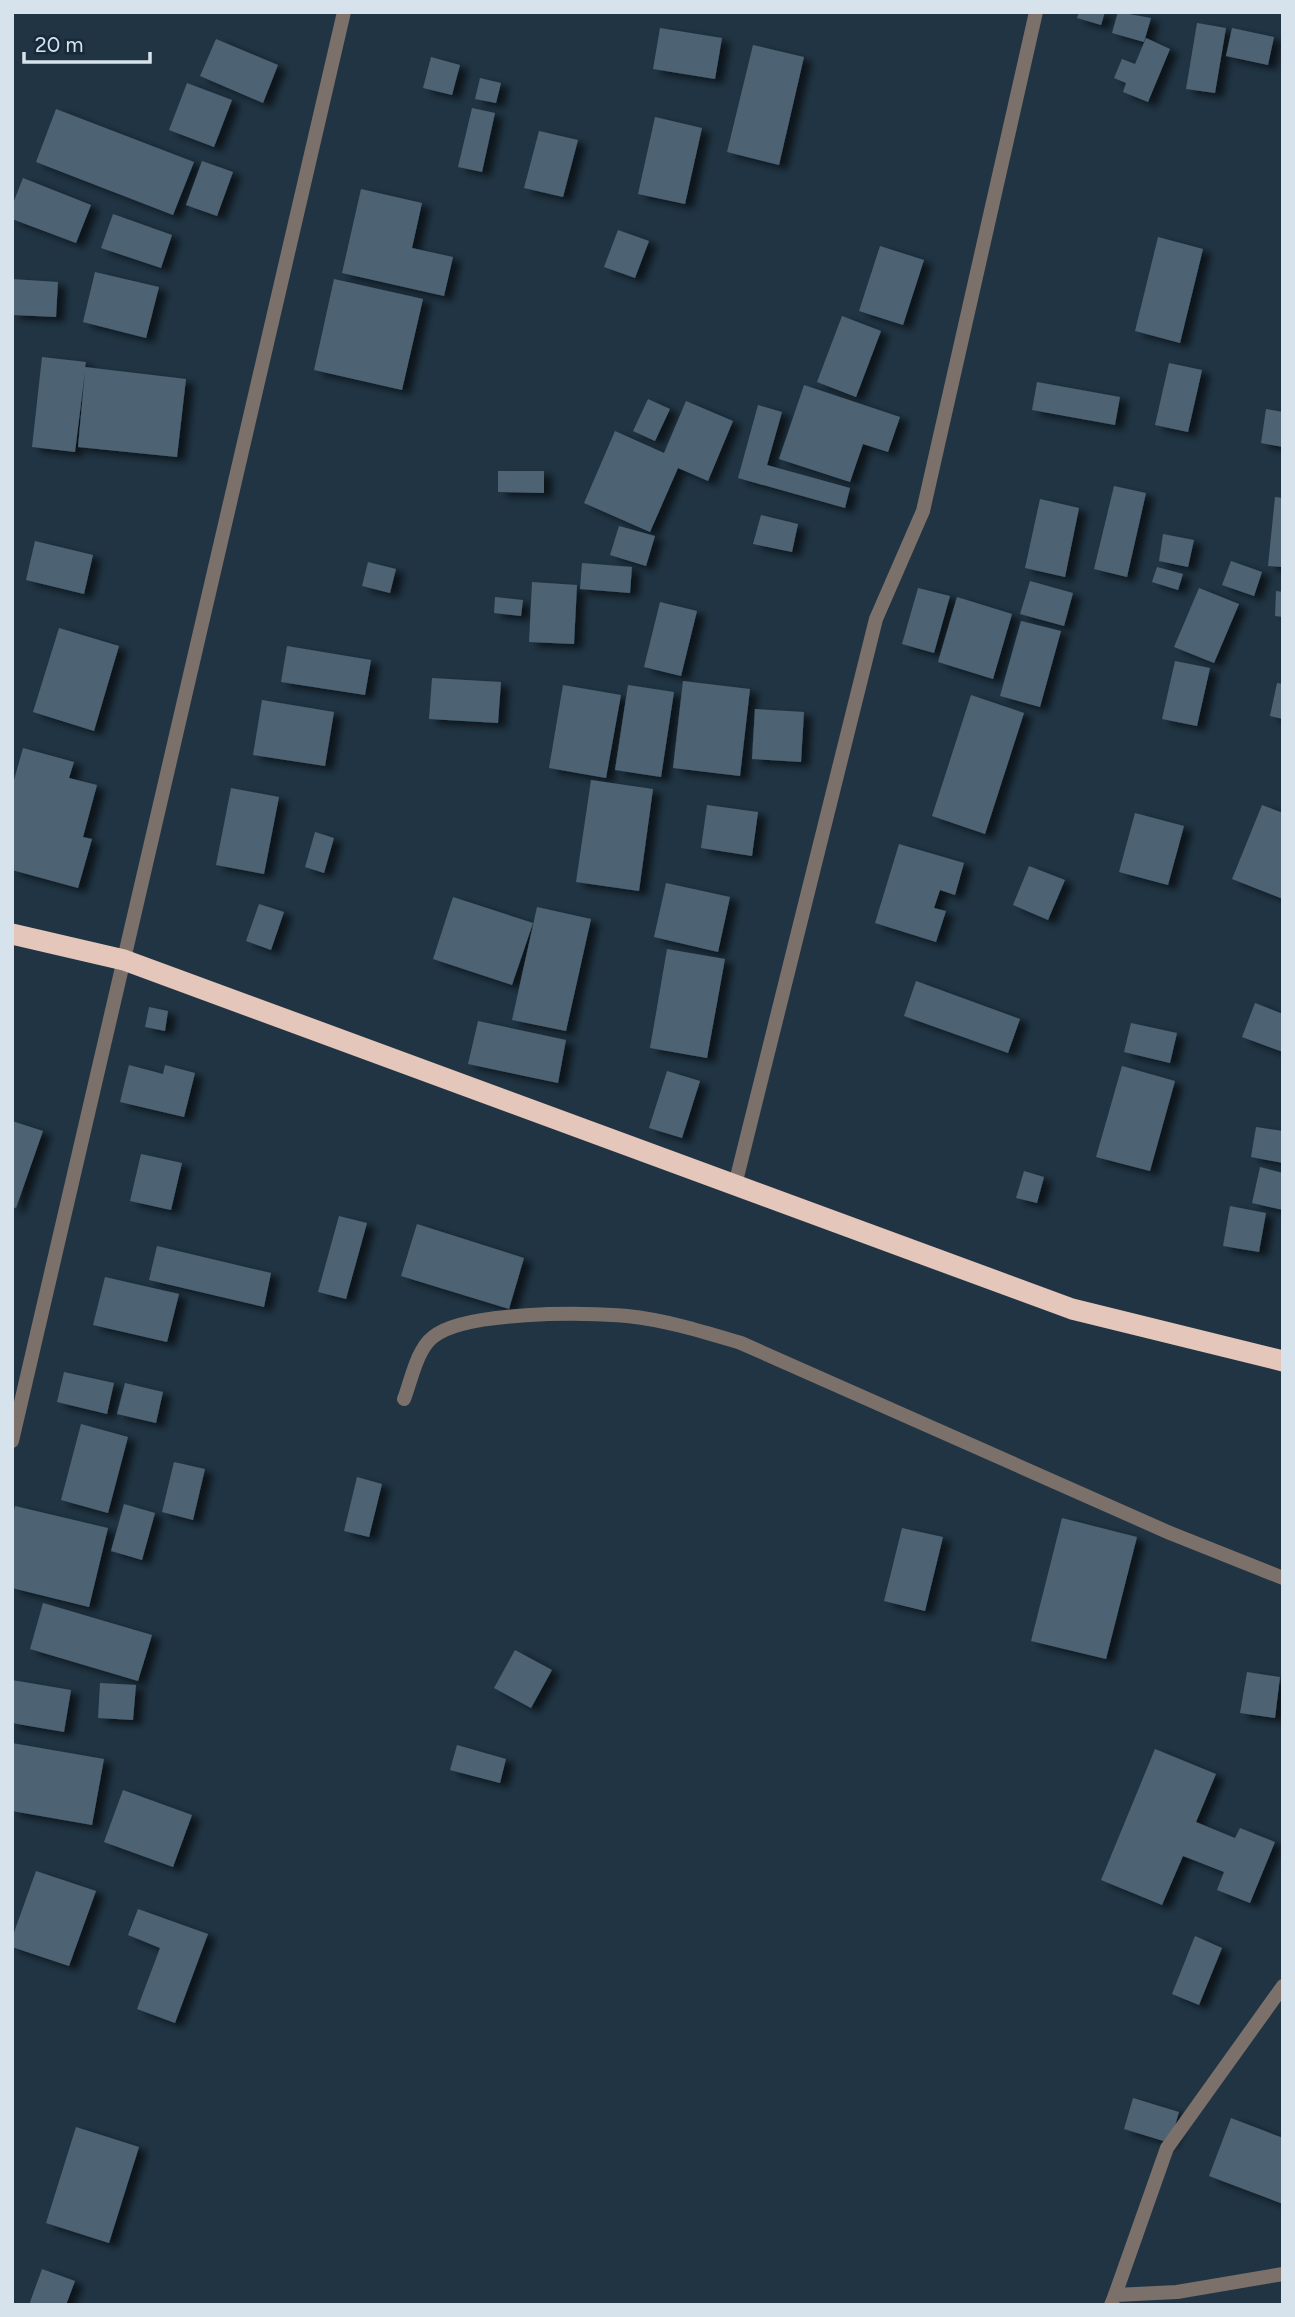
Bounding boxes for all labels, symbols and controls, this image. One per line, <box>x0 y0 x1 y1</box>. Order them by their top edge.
scale bar <box>24 21 150 65</box>
text: 20 m <box>35 32 83 57</box>

